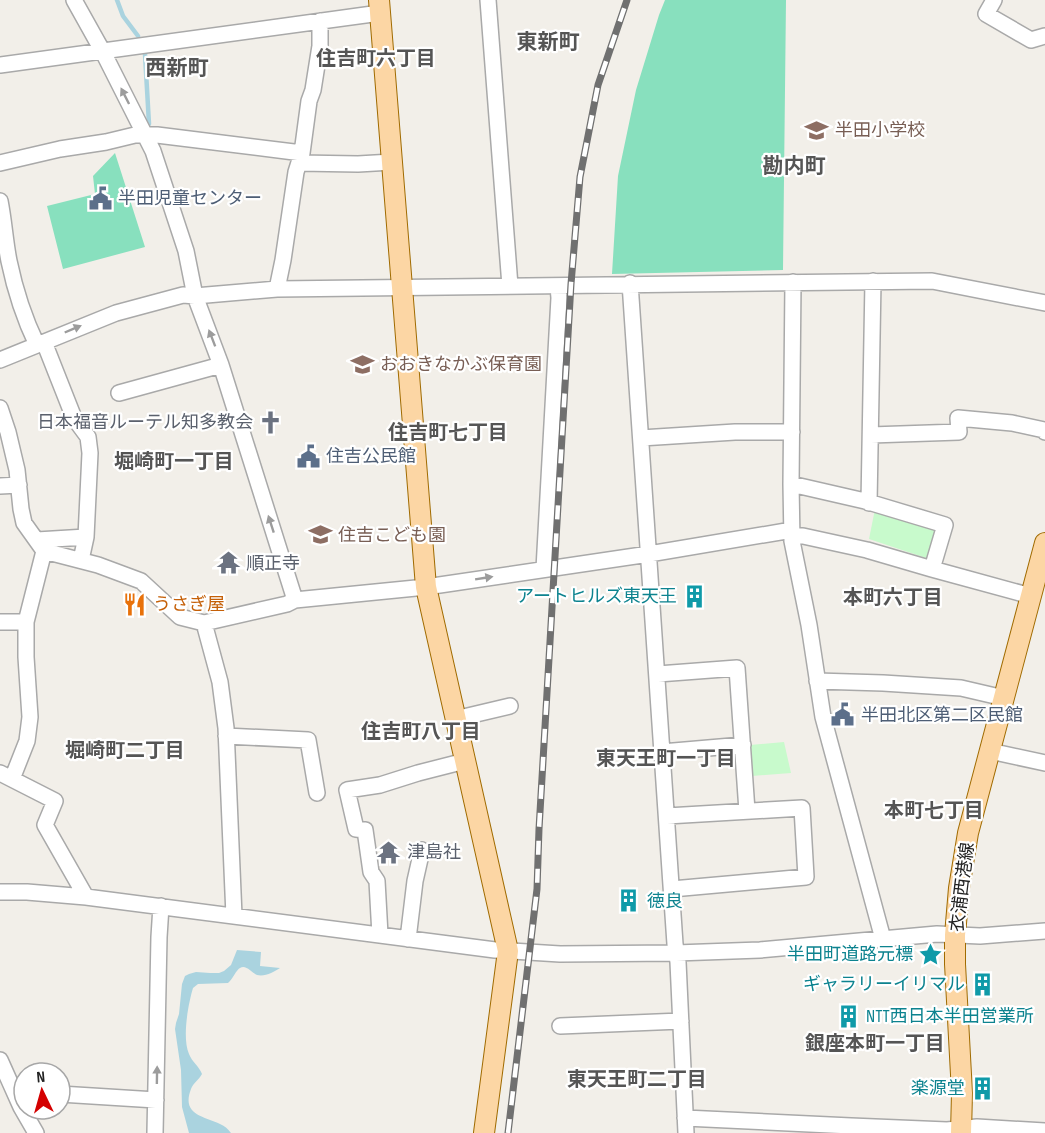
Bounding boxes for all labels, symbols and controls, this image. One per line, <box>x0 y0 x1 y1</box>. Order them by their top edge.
district label: 東新町 <box>517 30 580 55</box>
district label: 住吉町六丁目 <box>316 47 436 71</box>
district label: 西新町 <box>146 56 209 81</box>
one-way arrow <box>121 88 130 105</box>
school or university icon: 半田小学校 <box>804 117 830 143</box>
place label: 半田小学校 <box>835 120 925 141</box>
district label: 勘内町 <box>763 154 826 179</box>
public building icon: 半田児童センター <box>87 185 113 211</box>
place label: 半田児童センター <box>118 188 262 209</box>
one-way arrow <box>65 325 82 334</box>
one-way arrow <box>206 329 216 347</box>
school or university icon: おおきなかぶ保育園 <box>349 351 375 377</box>
place label: おおきなかぶ保育園 <box>380 354 542 375</box>
church icon: 日本福音ルーテル知多教会 <box>258 409 284 435</box>
place label: 日本福音ルーテル知多教会 <box>37 412 253 433</box>
district label: 住吉町七丁目 <box>388 421 508 445</box>
public building icon: 住吉公民館 <box>295 443 321 469</box>
place label: 住吉公民館 <box>326 446 416 467</box>
district label: 堀崎町一丁目 <box>114 450 234 474</box>
one-way arrow <box>266 515 275 533</box>
school or university icon: 住吉こども園 <box>307 522 333 548</box>
place label: 住吉こども園 <box>338 525 446 546</box>
temple icon: 順正寺 <box>215 550 241 576</box>
place label: 順正寺 <box>246 553 300 574</box>
one-way arrow <box>475 574 494 583</box>
building icon: アートヒルズ東天王 <box>682 583 708 609</box>
place label: アートヒルズ東天王 <box>516 586 677 607</box>
district label: 本町六丁目 <box>843 586 943 610</box>
restaurant icon: うさぎ屋 <box>122 591 148 617</box>
place label: うさぎ屋 <box>153 594 225 615</box>
public building icon: 半田北区第二区民館 <box>830 702 856 728</box>
place label: 半田北区第二区民館 <box>861 705 1023 726</box>
district label: 住吉町八丁目 <box>361 720 481 744</box>
district label: 堀崎町二丁目 <box>65 739 185 763</box>
district label: 東天王町一丁目 <box>596 747 736 771</box>
district label: 本町七丁目 <box>884 799 984 823</box>
temple icon: 津島社 <box>376 839 402 865</box>
street label: 衣浦西港線 <box>947 841 978 933</box>
place label: 津島社 <box>407 842 461 863</box>
building icon: 徳良 <box>616 888 642 914</box>
place label: 徳良 <box>647 891 683 912</box>
place icon: 半田町道路元標 <box>918 941 944 967</box>
place label: 半田町道路元標 <box>787 944 913 965</box>
building icon: ギャラリーイリマル <box>970 971 996 997</box>
place label: ギャラリーイリマル <box>803 974 965 995</box>
building icon: NTT西日本半田営業所 <box>835 1003 861 1029</box>
place label: NTT西日本半田営業所 <box>866 1006 1034 1027</box>
district label: 銀座本町一丁目 <box>805 1032 945 1056</box>
north arrow <box>12 1061 72 1121</box>
one-way arrow <box>152 1065 161 1084</box>
text: N <box>36 1068 46 1087</box>
district label: 東天王町二丁目 <box>567 1068 707 1092</box>
building icon: 楽源堂 <box>970 1075 996 1101</box>
place label: 楽源堂 <box>911 1078 965 1099</box>

